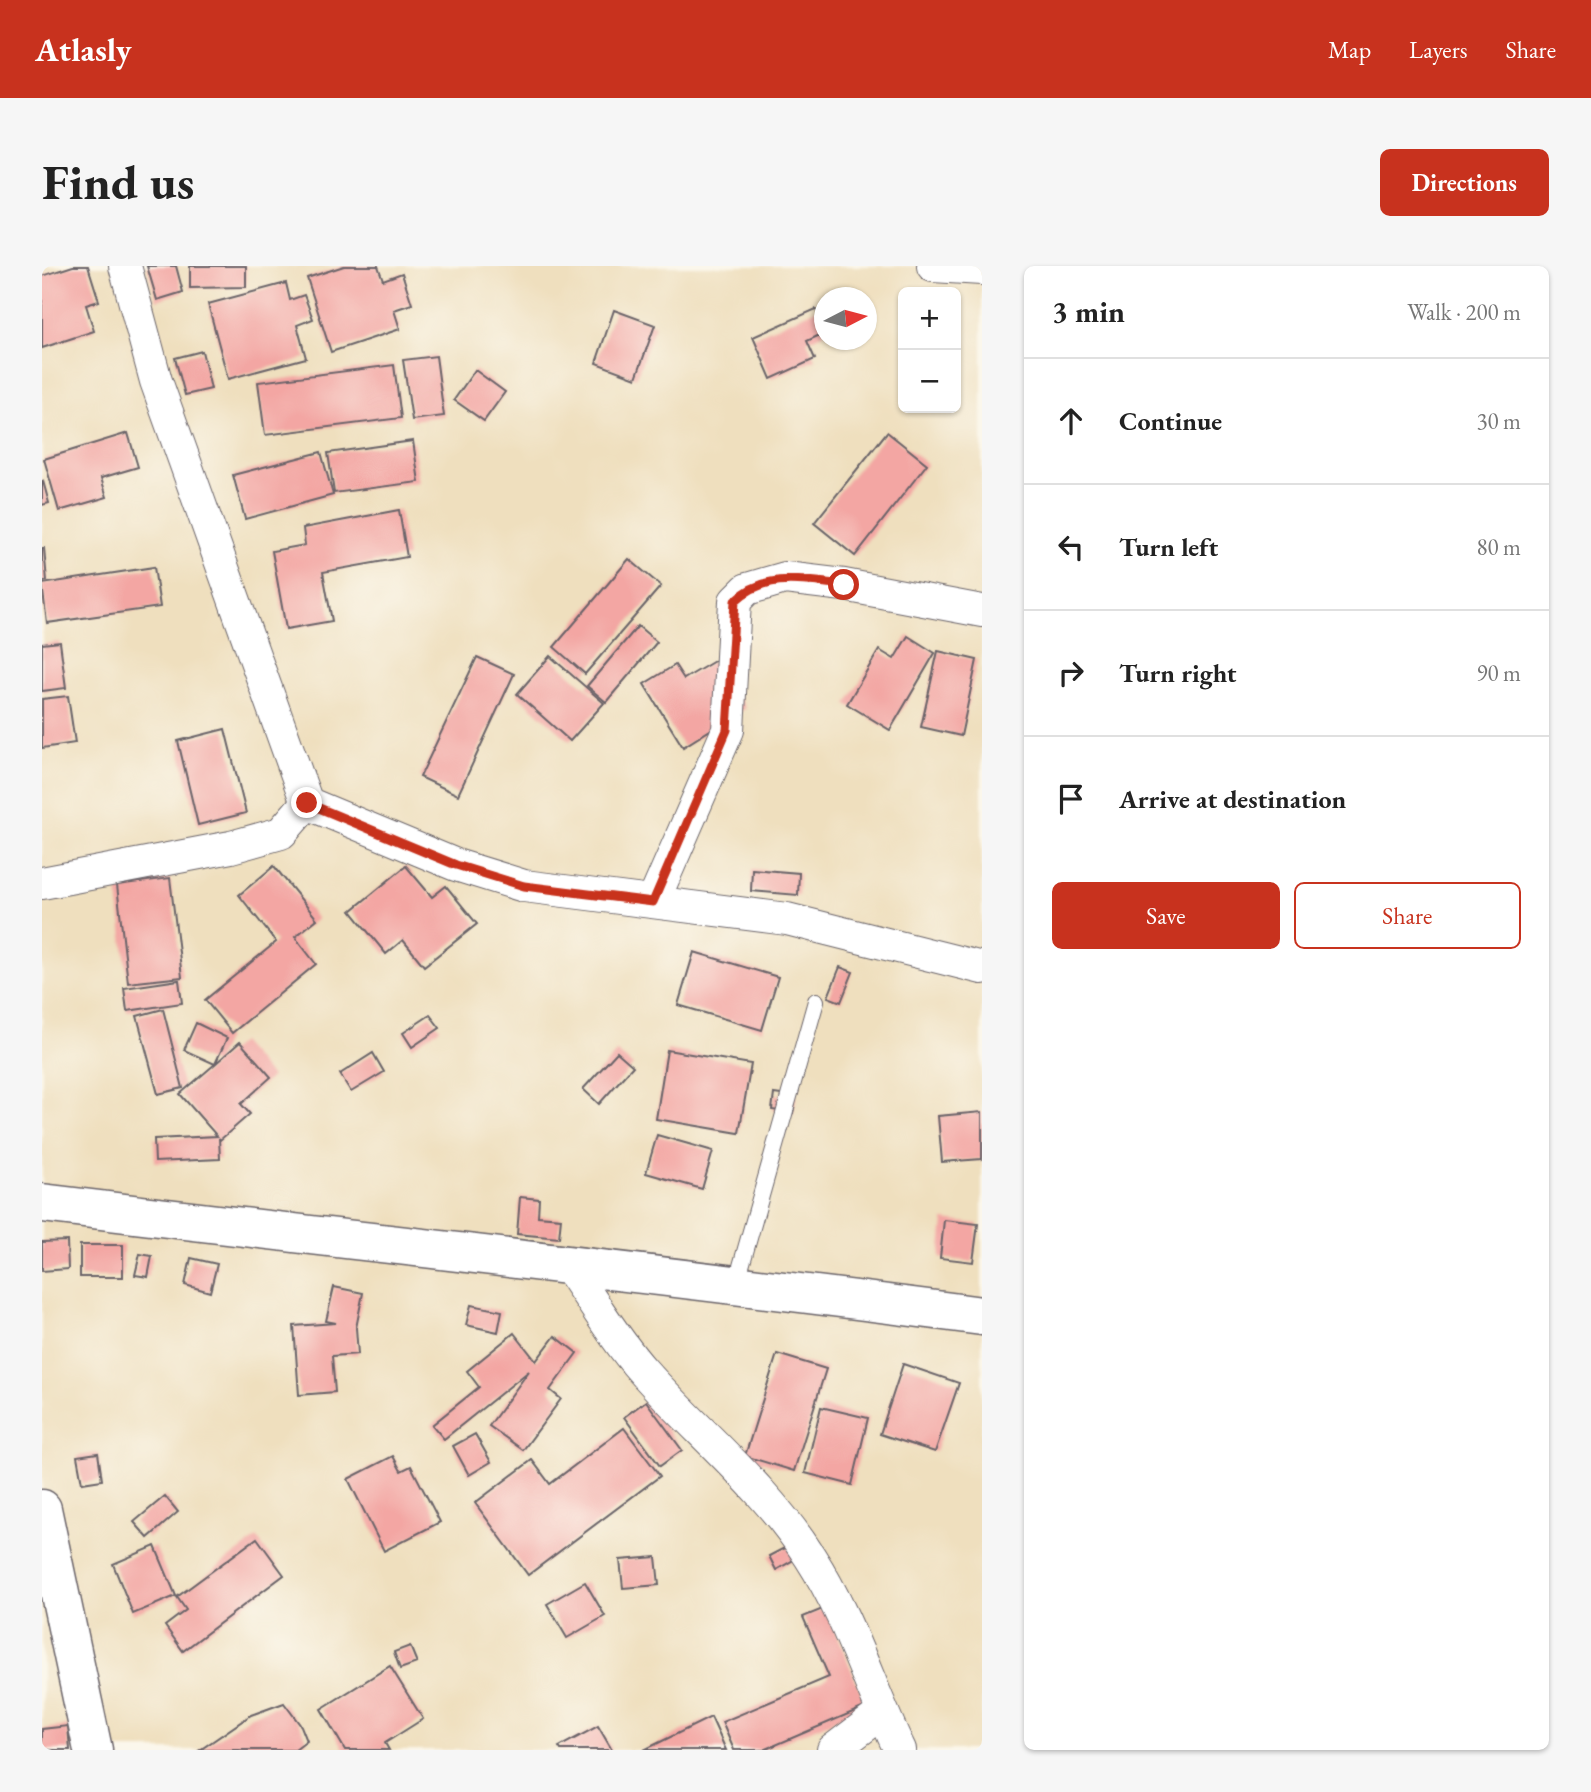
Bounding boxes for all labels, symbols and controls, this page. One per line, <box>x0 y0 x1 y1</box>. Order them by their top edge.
text: Atlasly <box>35 28 132 71</box>
text: Map <box>1328 34 1371 65</box>
text: Layers <box>1409 34 1468 65</box>
text: Share <box>1506 34 1556 65</box>
button: Directions <box>1380 149 1549 216</box>
text: Find us <box>42 150 194 214</box>
north arrow <box>814 287 877 350</box>
map controls <box>898 287 961 413</box>
button: + <box>898 287 961 350</box>
text: 3 min <box>1052 292 1125 331</box>
text: Walk · 200 m <box>1407 297 1521 327</box>
button: − <box>898 350 961 413</box>
icon: ahead <box>1052 402 1090 440</box>
text: Continue <box>1119 404 1222 438</box>
text: 30 m <box>1476 406 1521 436</box>
icon: left <box>1052 528 1090 566</box>
text: Turn left <box>1119 530 1218 564</box>
text: 80 m <box>1476 532 1521 562</box>
route start <box>828 569 859 600</box>
icon: right <box>1052 654 1090 692</box>
text: Turn right <box>1119 656 1237 690</box>
text: 90 m <box>1476 658 1521 688</box>
icon: arrive <box>1052 780 1090 818</box>
text: Arrive at destination <box>1119 782 1346 816</box>
route end <box>291 787 322 818</box>
button: Save <box>1052 882 1280 949</box>
button: Share <box>1294 882 1521 949</box>

